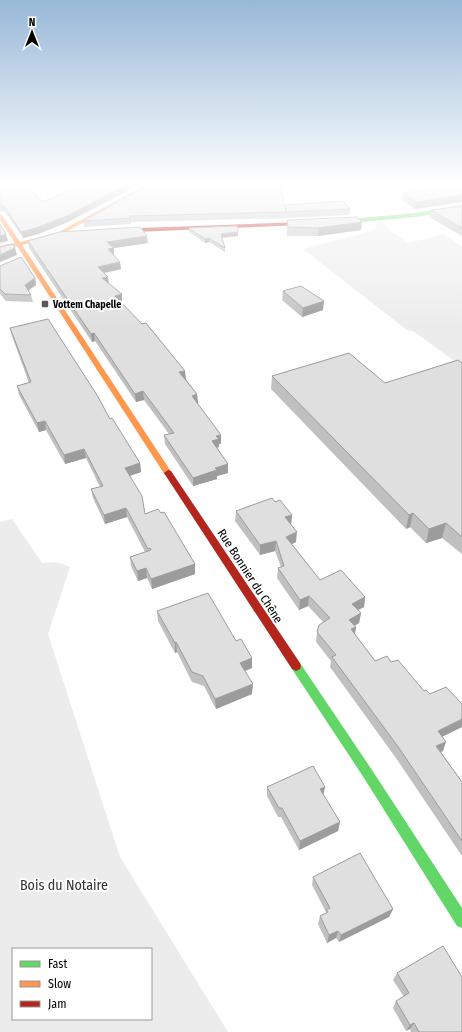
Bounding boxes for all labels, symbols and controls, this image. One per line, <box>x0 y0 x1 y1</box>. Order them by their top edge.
north arrow <box>12 12 52 52</box>
text: N <box>29 16 35 29</box>
marker: Vottem Chapelle <box>40 299 50 309</box>
place label: Vottem Chapelle <box>52 299 121 311</box>
street label: Rue Bonnier du Chêne <box>214 526 286 626</box>
park label: Bois du Notaire <box>20 877 108 894</box>
legend <box>12 948 152 1020</box>
text: Fast <box>48 957 67 971</box>
text: Slow <box>48 977 71 991</box>
text: Jam <box>48 997 66 1011</box>

